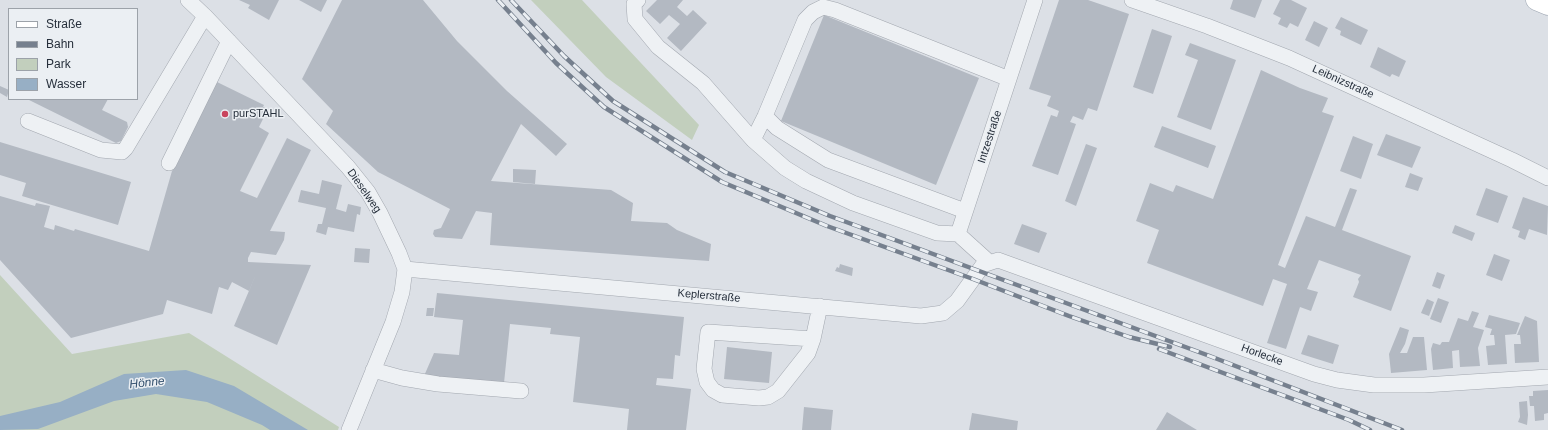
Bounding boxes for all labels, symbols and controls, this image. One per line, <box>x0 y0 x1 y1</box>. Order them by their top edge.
legend <box>8 8 138 100</box>
text: Straße <box>46 17 82 31</box>
text: Bahn <box>46 37 74 51</box>
text: Park <box>46 57 71 71</box>
street label: Leibnizstraße <box>1310 63 1376 101</box>
text: Wasser <box>46 77 86 91</box>
place label: purSTAHL <box>233 107 284 121</box>
marker: purSTAHL <box>220 109 230 119</box>
street label: Intzestraße <box>975 109 1005 165</box>
street label: Dieselweg <box>344 166 384 216</box>
street label: Keplerstraße <box>677 287 741 305</box>
street label: Horlecke <box>1239 341 1285 369</box>
water label: Hönne <box>129 374 165 392</box>

